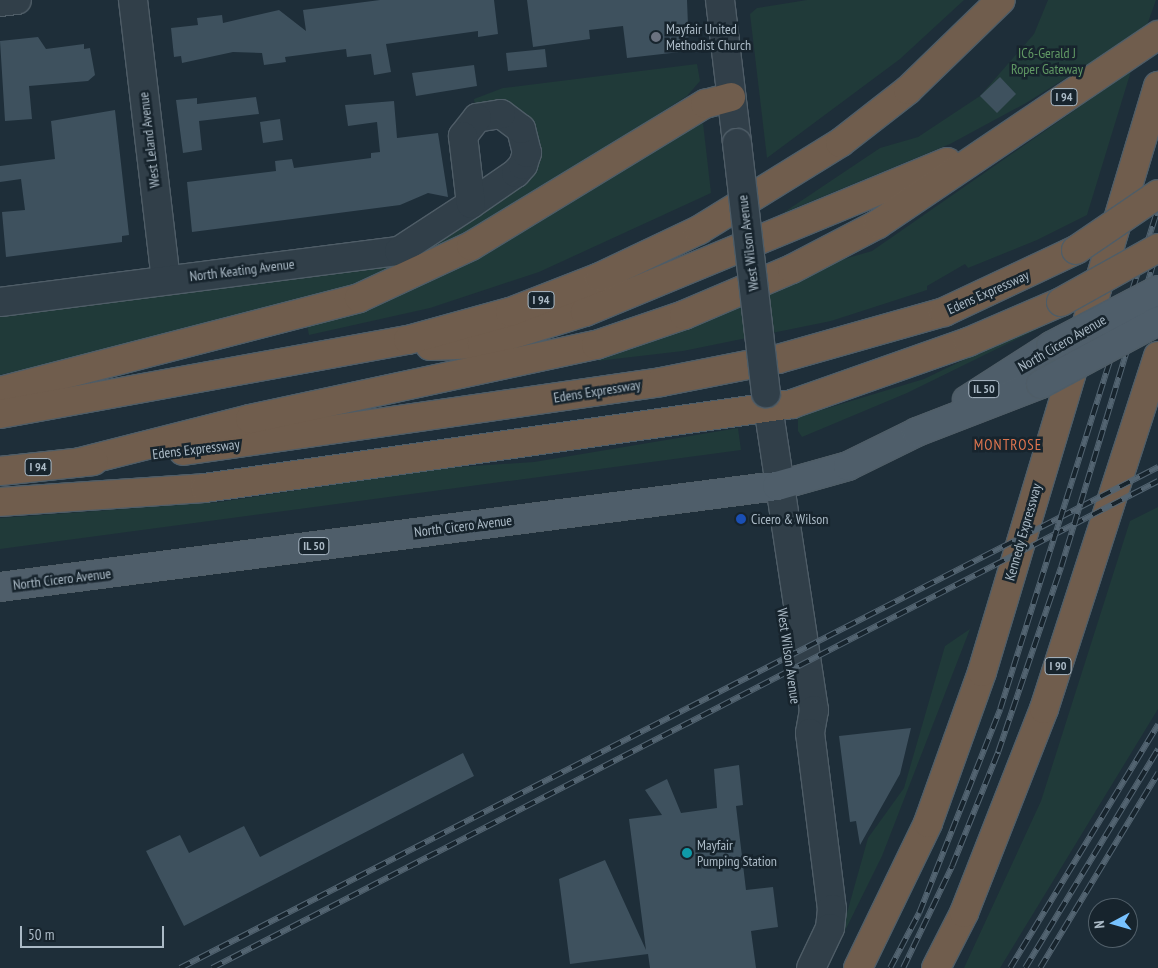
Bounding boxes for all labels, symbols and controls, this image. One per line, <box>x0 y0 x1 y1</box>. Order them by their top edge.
place label: Mayfair United Methodist Church <box>666 21 751 54</box>
marker: Mayfair United Methodist Church <box>650 31 662 43</box>
park label: IC6-Gerald J Roper Gateway <box>1011 45 1083 78</box>
road number: I 94 <box>1050 88 1078 106</box>
street label: West Leland Avenue <box>135 91 163 189</box>
street label: West Wilson Avenue <box>734 194 762 292</box>
street label: North Keating Avenue <box>188 255 296 285</box>
street label: Edens Expressway <box>944 266 1032 318</box>
road number: I 94 <box>527 290 555 310</box>
street label: North Cicero Avenue <box>1015 311 1109 375</box>
street label: Edens Expressway <box>552 376 642 406</box>
road number: IL 50 <box>968 379 1000 398</box>
street label: Edens Expressway <box>151 435 241 463</box>
district label: MONTROSE <box>973 436 1043 454</box>
road number: I 94 <box>24 458 52 477</box>
street label: Kennedy Expressway <box>1001 481 1045 583</box>
place label: Cicero & Wilson <box>751 511 829 527</box>
street label: North Cicero Avenue <box>413 512 513 540</box>
marker: Cicero & Wilson <box>735 513 747 525</box>
road number: IL 50 <box>298 536 330 556</box>
street label: North Cicero Avenue <box>12 565 112 593</box>
street label: West Wilson Avenue <box>774 607 804 705</box>
road number: I 90 <box>1044 656 1072 676</box>
place label: Mayfair Pumping Station <box>697 837 777 870</box>
marker: Mayfair Pumping Station <box>681 847 693 859</box>
north arrow <box>1088 898 1138 948</box>
scale bar <box>22 916 166 948</box>
text: N <box>1090 920 1108 929</box>
text: 50 m <box>28 925 54 944</box>

